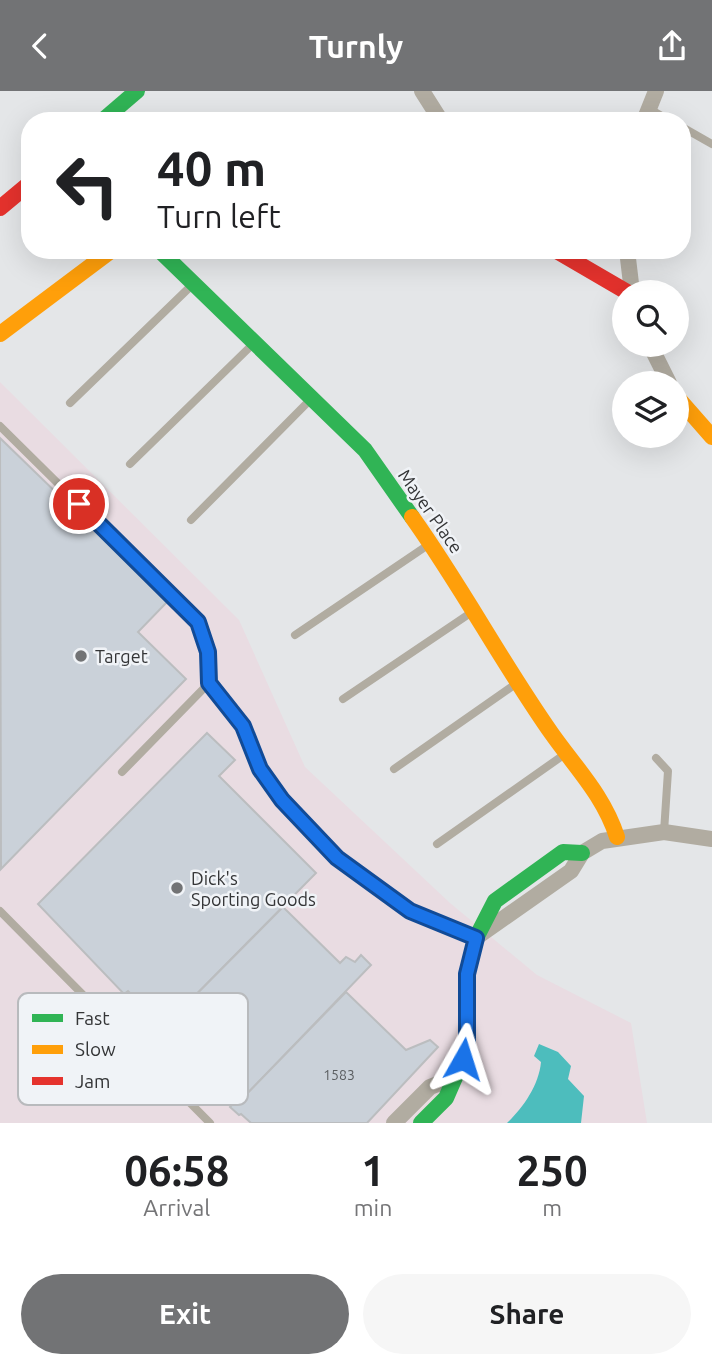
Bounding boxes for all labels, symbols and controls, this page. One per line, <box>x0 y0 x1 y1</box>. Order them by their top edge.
icon: back <box>21 27 59 65</box>
icon: share <box>653 27 691 65</box>
text: Turnly <box>309 28 403 64</box>
icon: left <box>42 140 133 231</box>
text: 40 m <box>157 140 266 195</box>
text: Turn left <box>157 198 281 234</box>
map controls <box>612 280 689 448</box>
button: search <box>612 280 689 357</box>
button: layers <box>612 371 689 448</box>
street label: Mayer Place <box>395 465 467 557</box>
pin <box>49 474 109 534</box>
icon: arrive <box>60 485 98 523</box>
place label: Target <box>95 646 148 666</box>
marker: Target <box>73 648 89 664</box>
place label: Dick's Sporting Goods <box>191 868 316 909</box>
marker: Dick's Sporting Goods <box>169 880 185 896</box>
legend <box>18 993 248 1105</box>
text: Fast <box>75 1007 110 1029</box>
position arrow <box>426 1022 500 1096</box>
text: Slow <box>75 1038 116 1060</box>
house number: 1583 <box>323 1067 355 1083</box>
text: Jam <box>75 1070 111 1092</box>
text: 06:58 <box>124 1147 229 1194</box>
text: 1 <box>361 1147 385 1194</box>
text: 250 <box>517 1147 588 1194</box>
text: Arrival <box>143 1195 210 1220</box>
text: min <box>354 1195 392 1220</box>
text: m <box>542 1195 562 1220</box>
button: Exit <box>21 1274 349 1354</box>
button: Share <box>363 1274 691 1354</box>

